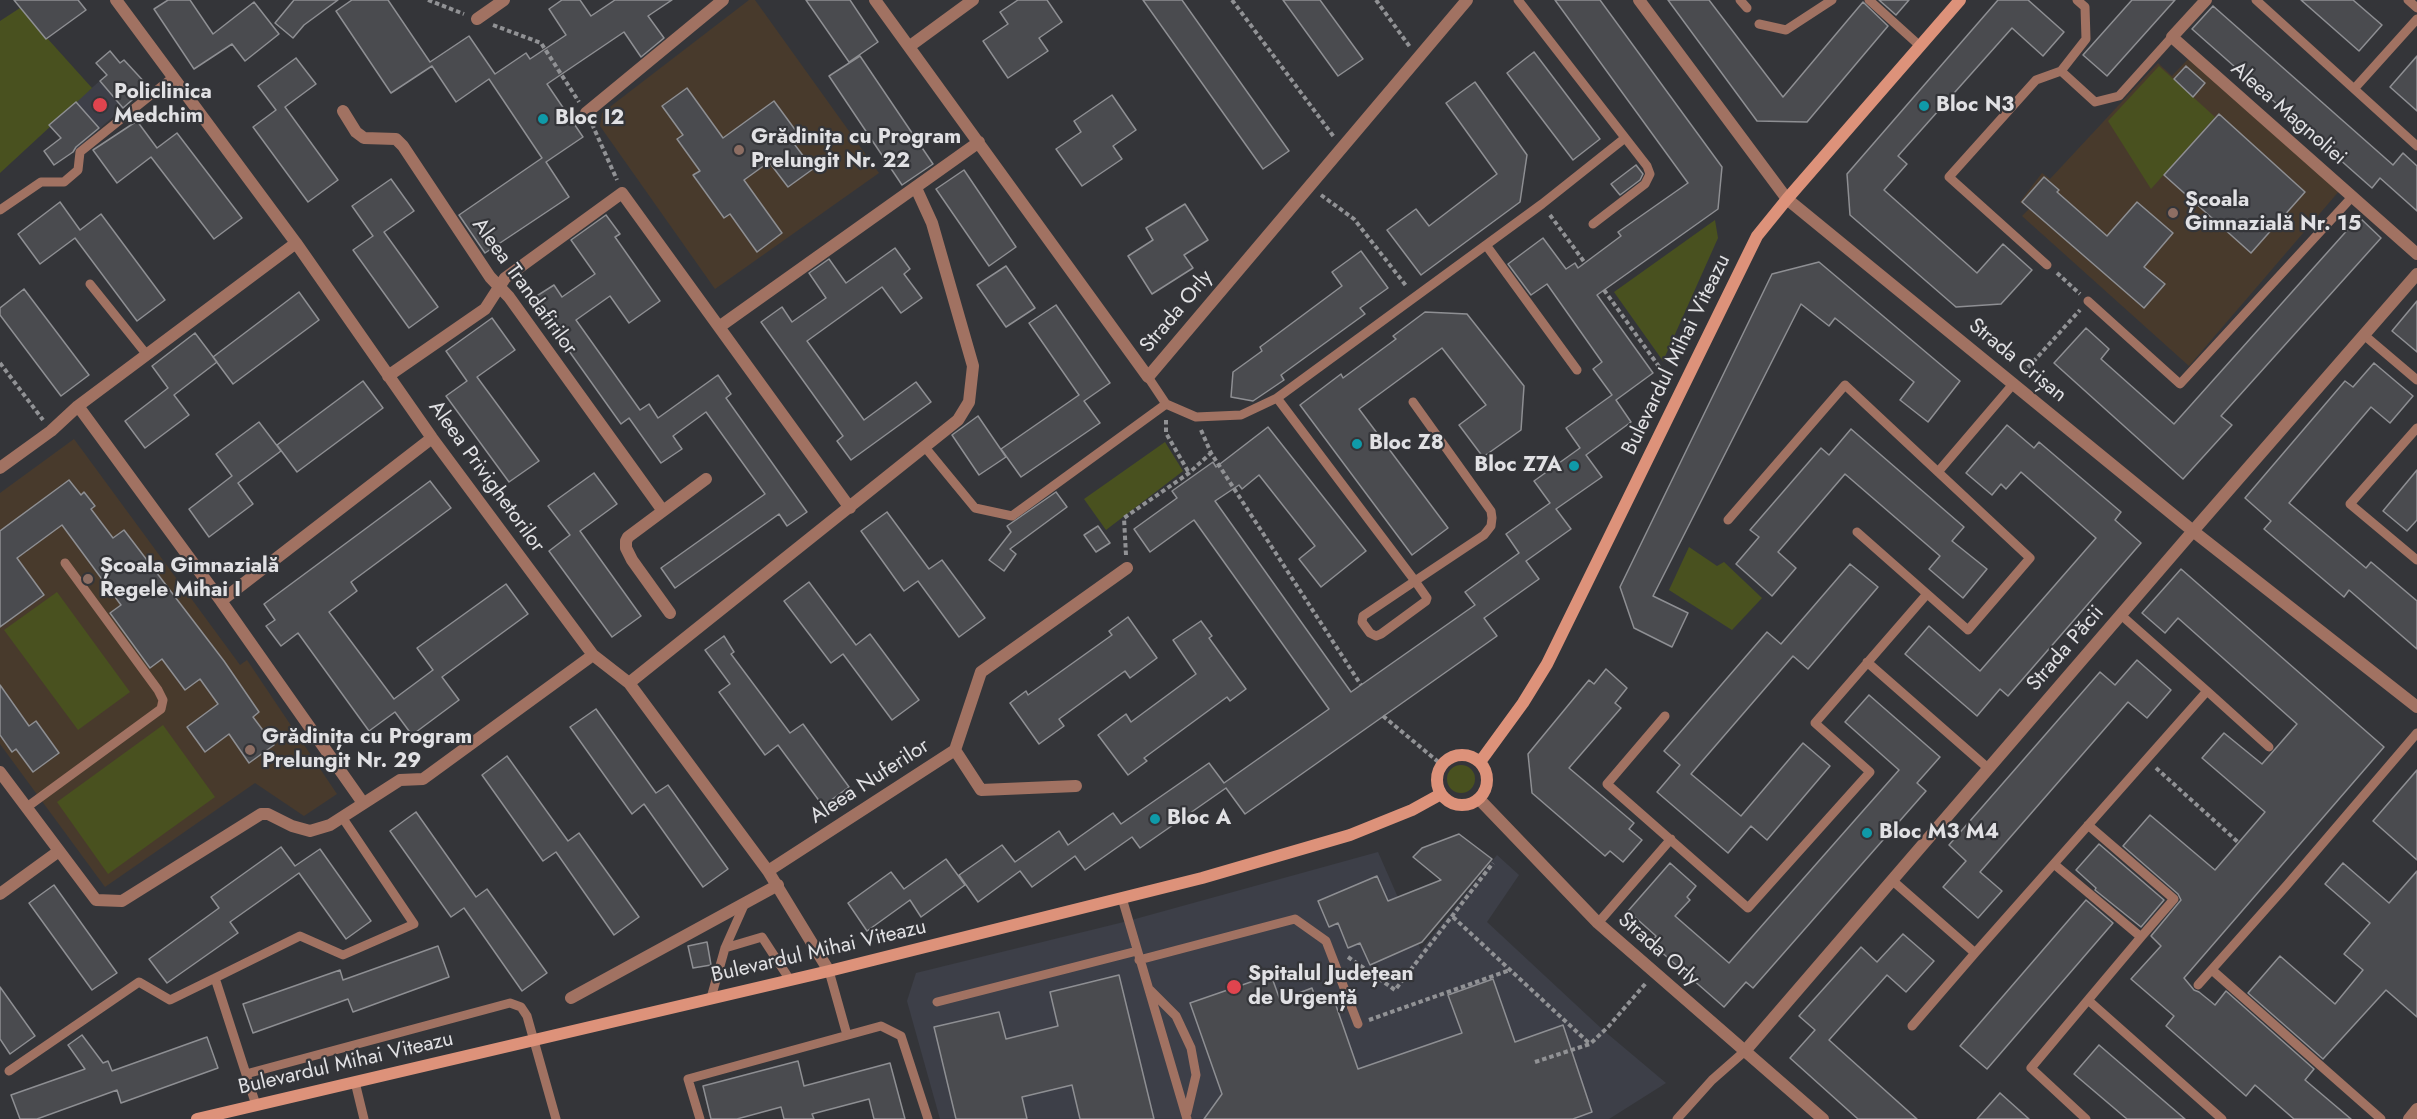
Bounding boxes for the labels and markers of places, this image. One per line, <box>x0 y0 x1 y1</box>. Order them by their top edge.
place label: Policlinica Medchim <box>114 80 212 130</box>
place label: Bloc N3 <box>1936 93 2014 119</box>
marker: Policlinica Medchim <box>91 96 109 114</box>
marker: Bloc N3 <box>1917 99 1931 113</box>
place label: Bloc I2 <box>555 106 624 132</box>
marker: Bloc I2 <box>536 112 550 126</box>
place label: Grădinița cu Program Prelungit Nr. 22 <box>751 125 961 175</box>
marker: Grădinița cu Program Prelungit Nr. 22 <box>732 143 746 157</box>
place label: Școala Gimnazială Nr. 15 <box>2185 188 2361 238</box>
marker: Școala Gimnazială Nr. 15 <box>2166 206 2180 220</box>
place label: Bloc Z8 <box>1369 431 1444 457</box>
marker: Bloc Z8 <box>1350 437 1364 451</box>
place label: Bloc Z7A <box>1474 453 1562 479</box>
marker: Bloc Z7A <box>1567 459 1581 473</box>
place label: Școala Gimnazială Regele Mihai I <box>100 554 279 604</box>
marker: Școala Gimnazială Regele Mihai I <box>81 572 95 586</box>
place label: Grădinița cu Program Prelungit Nr. 29 <box>262 725 472 775</box>
marker: Grădinița cu Program Prelungit Nr. 29 <box>243 743 257 757</box>
place label: Bloc A <box>1167 806 1231 832</box>
marker: Bloc A <box>1148 812 1162 826</box>
place label: Bloc M3 M4 <box>1879 820 1999 846</box>
marker: Bloc M3 M4 <box>1860 826 1874 840</box>
place label: Spitalul Județean de Urgență <box>1248 962 1414 1012</box>
marker: Spitalul Județean de Urgență <box>1225 978 1243 996</box>

